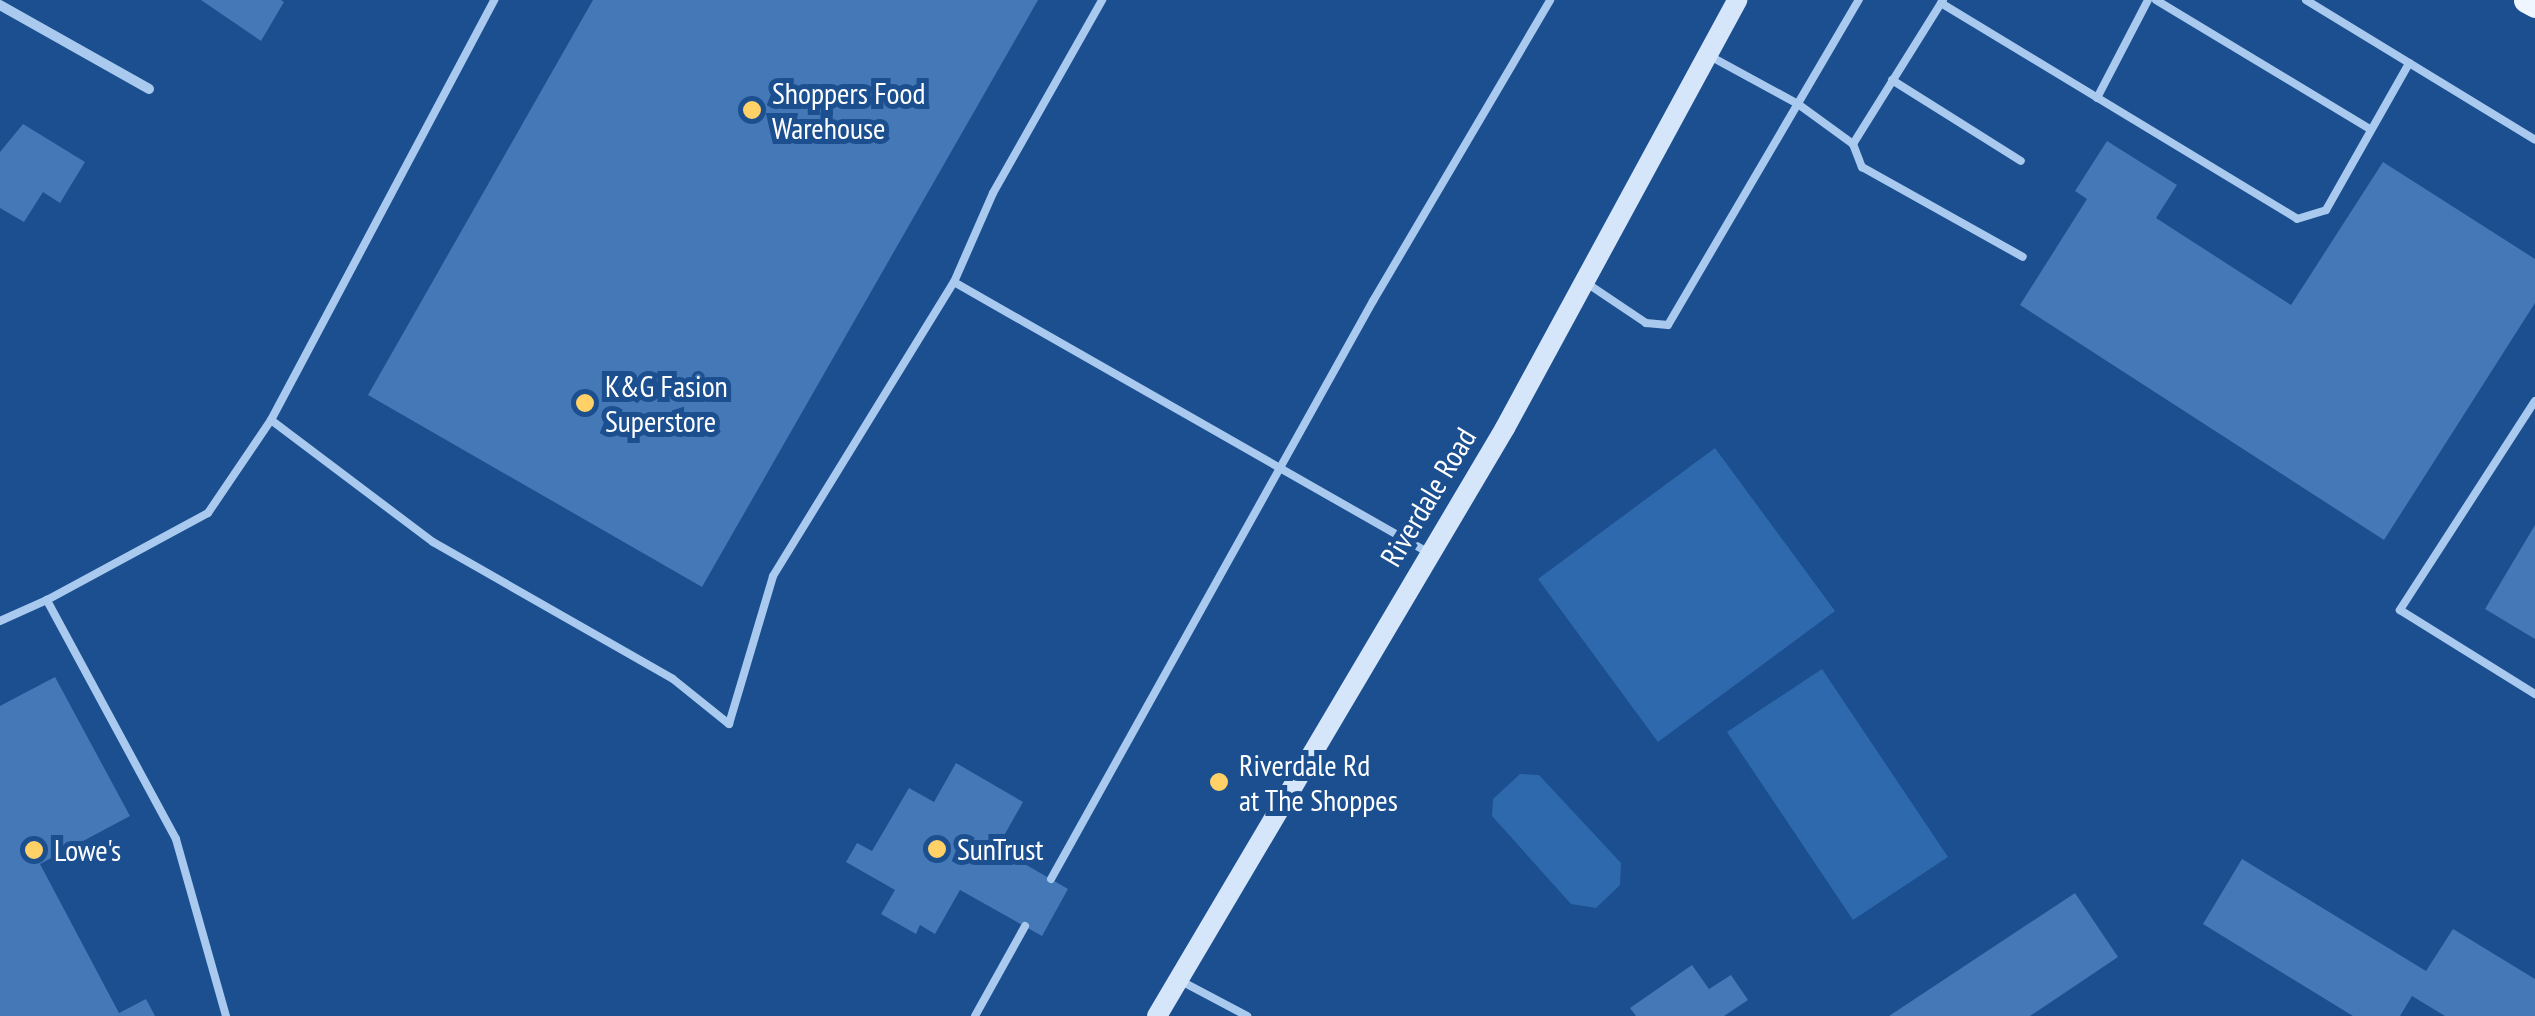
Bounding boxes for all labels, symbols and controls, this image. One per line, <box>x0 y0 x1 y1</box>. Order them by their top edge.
place label: Shoppers Food Warehouse <box>772 75 926 146</box>
marker: Shoppers Food Warehouse <box>741 99 763 121</box>
place label: K&G Fasion Superstore <box>605 368 728 438</box>
marker: K&G Fasion Superstore <box>574 392 596 414</box>
street label: Riverdale Road <box>1373 421 1483 573</box>
place label: Riverdale Rd at The Shoppes <box>1239 747 1399 818</box>
marker: Riverdale Rd at The Shoppes <box>1208 771 1230 793</box>
place label: SunTrust <box>957 831 1044 867</box>
place label: Lowe's <box>54 832 121 868</box>
marker: SunTrust <box>926 838 948 860</box>
marker: Lowe's <box>23 839 45 861</box>

